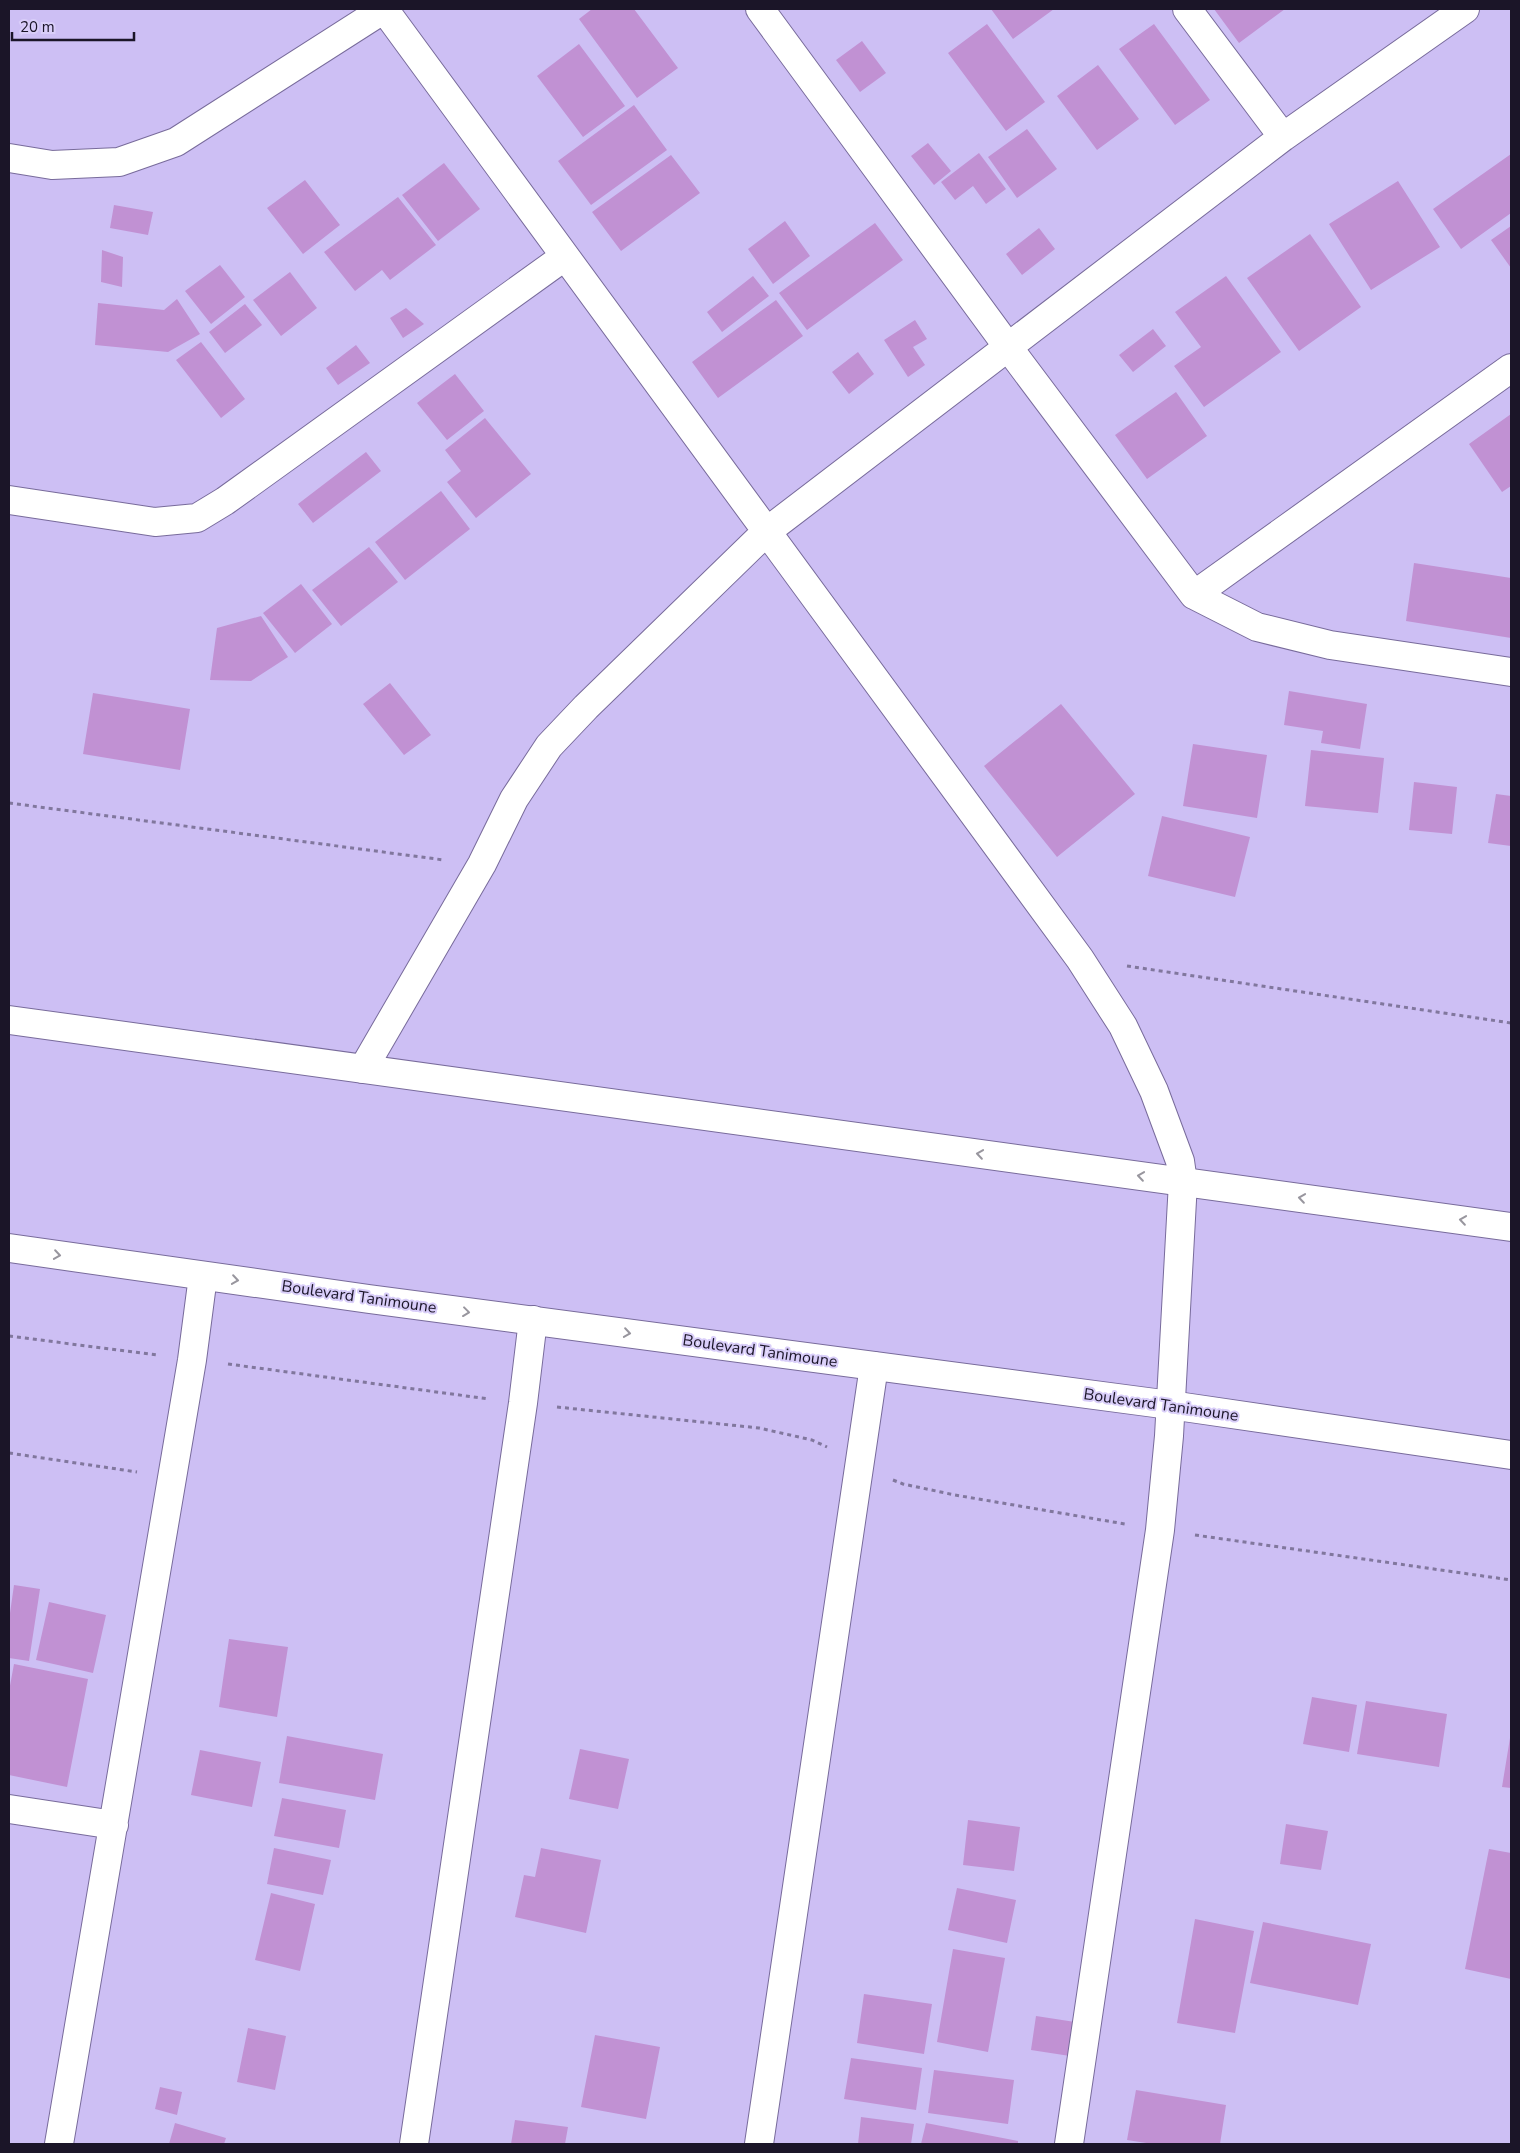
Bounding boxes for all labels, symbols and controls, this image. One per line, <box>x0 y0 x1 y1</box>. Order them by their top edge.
scale bar <box>12 10 135 42</box>
text: 20 m <box>20 17 55 37</box>
one-way arrow <box>976 1149 984 1160</box>
one-way arrow <box>1137 1171 1145 1182</box>
one-way arrow <box>1298 1193 1306 1204</box>
one-way arrow <box>1459 1215 1467 1226</box>
one-way arrow <box>53 1249 61 1259</box>
one-way arrow <box>232 1274 240 1285</box>
street label: Boulevard Tanimoune <box>280 1275 438 1319</box>
one-way arrow <box>462 1306 470 1317</box>
one-way arrow <box>623 1327 631 1338</box>
street label: Boulevard Tanimoune <box>681 1329 839 1373</box>
street label: Boulevard Tanimoune <box>1082 1383 1240 1427</box>

